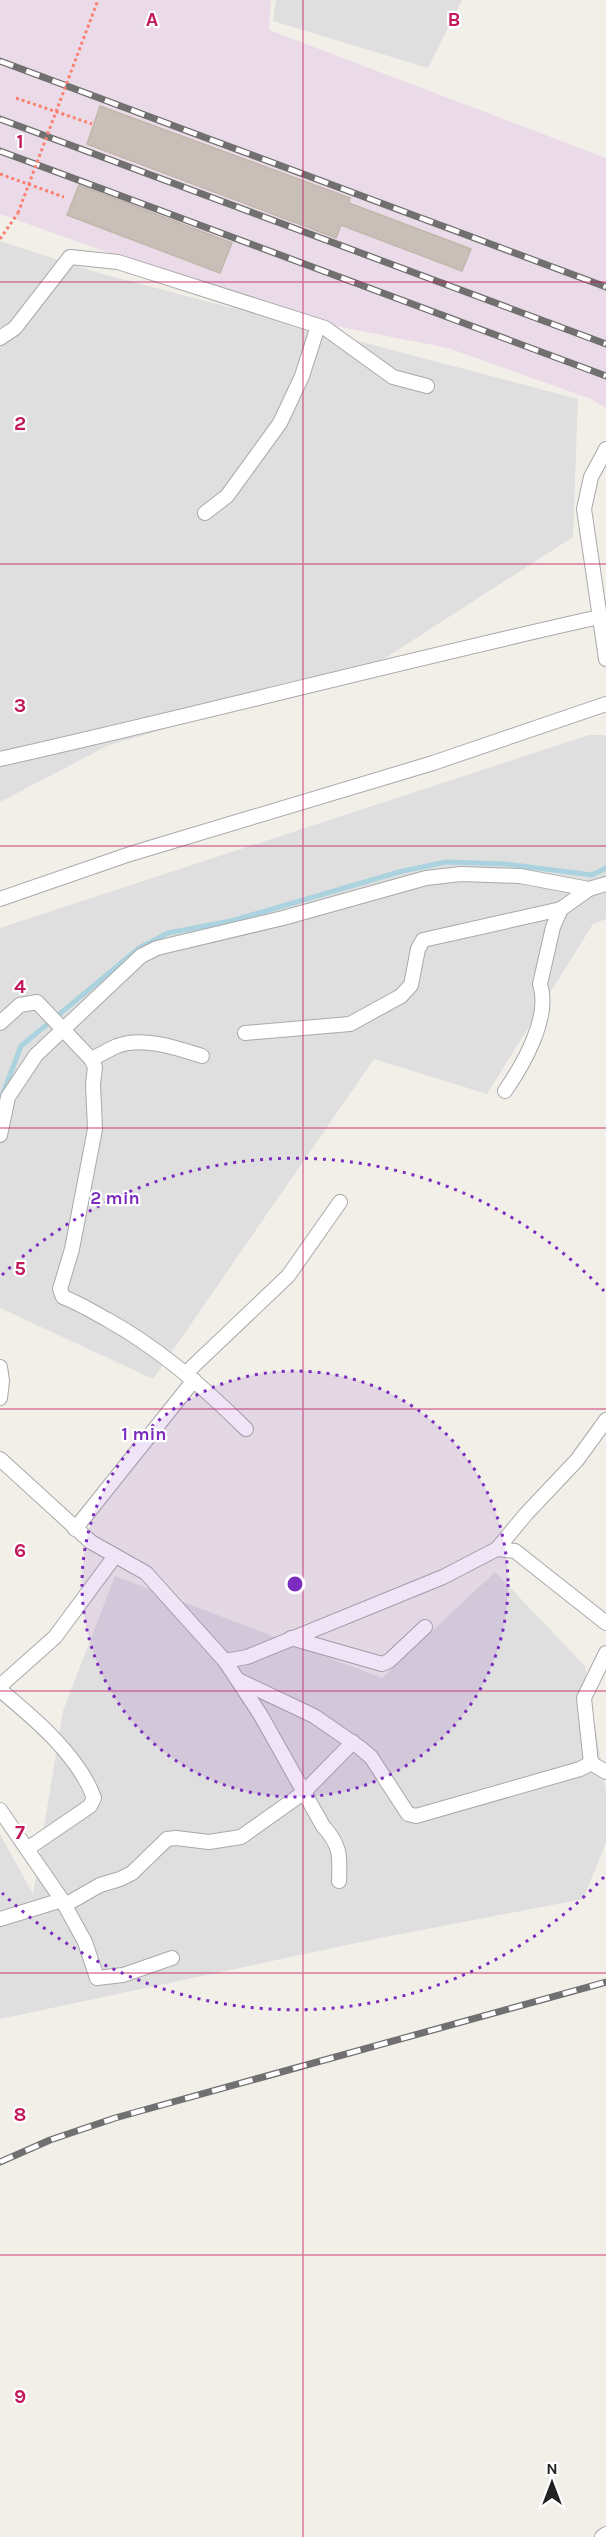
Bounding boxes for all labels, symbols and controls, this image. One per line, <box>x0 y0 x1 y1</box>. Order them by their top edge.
text: A <box>146 8 159 31</box>
text: B <box>448 8 460 31</box>
text: 1 <box>16 130 24 153</box>
text: 2 <box>14 412 26 435</box>
text: 3 <box>14 694 26 717</box>
text: 4 <box>14 975 26 998</box>
text: 2 min <box>90 1187 140 1209</box>
text: 5 <box>14 1257 26 1280</box>
text: 1 min <box>121 1423 167 1445</box>
text: 6 <box>14 1539 26 1562</box>
centre of rings <box>285 1574 305 1594</box>
text: 7 <box>15 1821 25 1844</box>
text: 8 <box>14 2103 26 2126</box>
text: 9 <box>14 2385 26 2408</box>
north arrow <box>522 2453 582 2513</box>
text: N <box>546 2459 558 2478</box>

